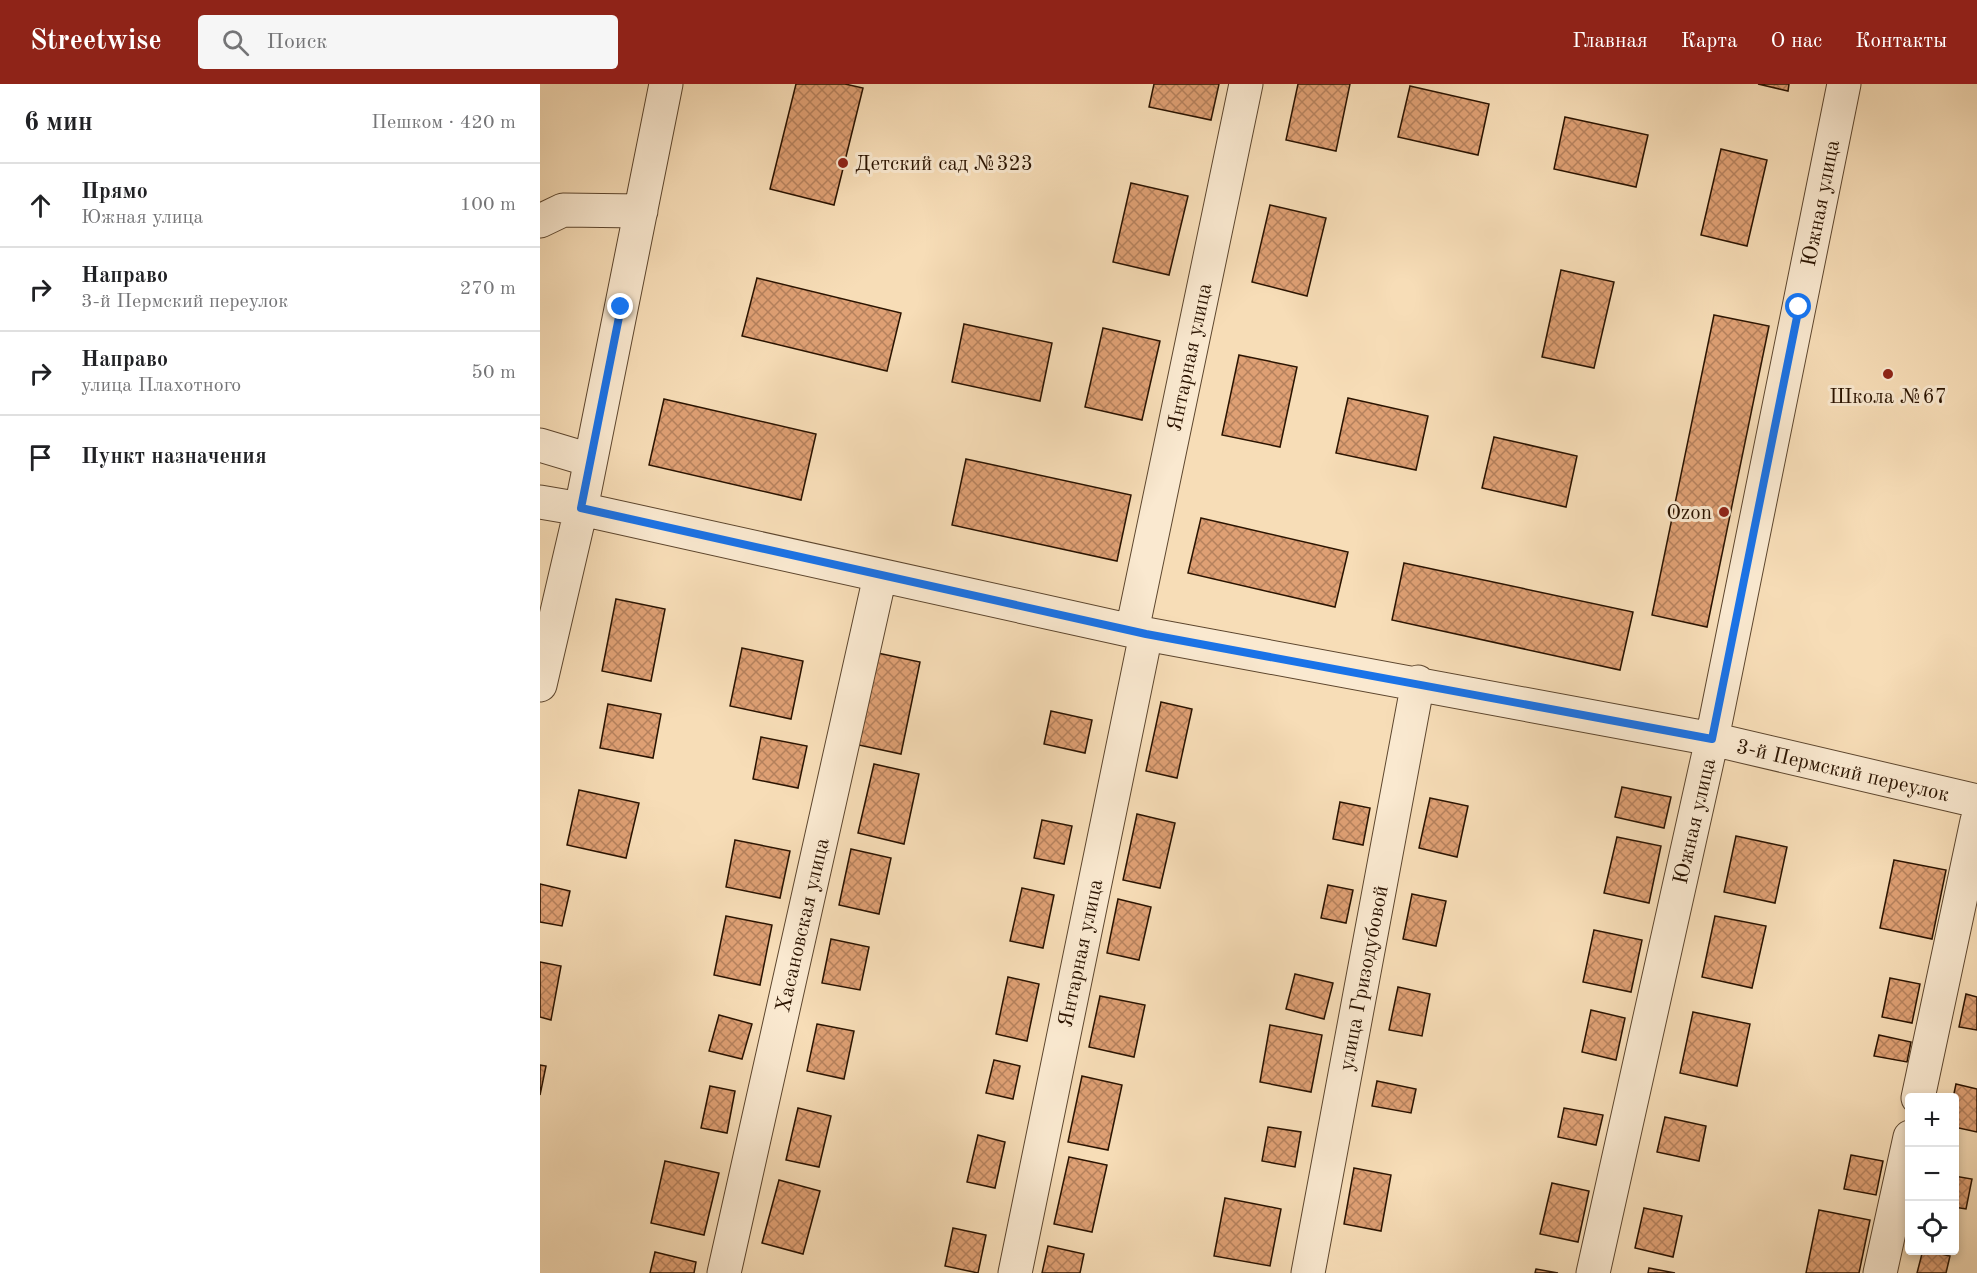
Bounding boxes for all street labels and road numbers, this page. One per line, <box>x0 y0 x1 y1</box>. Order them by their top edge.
street label: Южная улица <box>1799 138 1844 268</box>
street label: Янтарная улица <box>1165 281 1216 433</box>
street label: 3-й Пермский переулок <box>1734 737 1952 806</box>
street label: Южная улица <box>1671 756 1720 886</box>
street label: Хасановская улица <box>773 836 834 1015</box>
street label: Янтарная улица <box>1056 877 1107 1029</box>
street label: улица Гризодубовой <box>1336 884 1393 1073</box>

